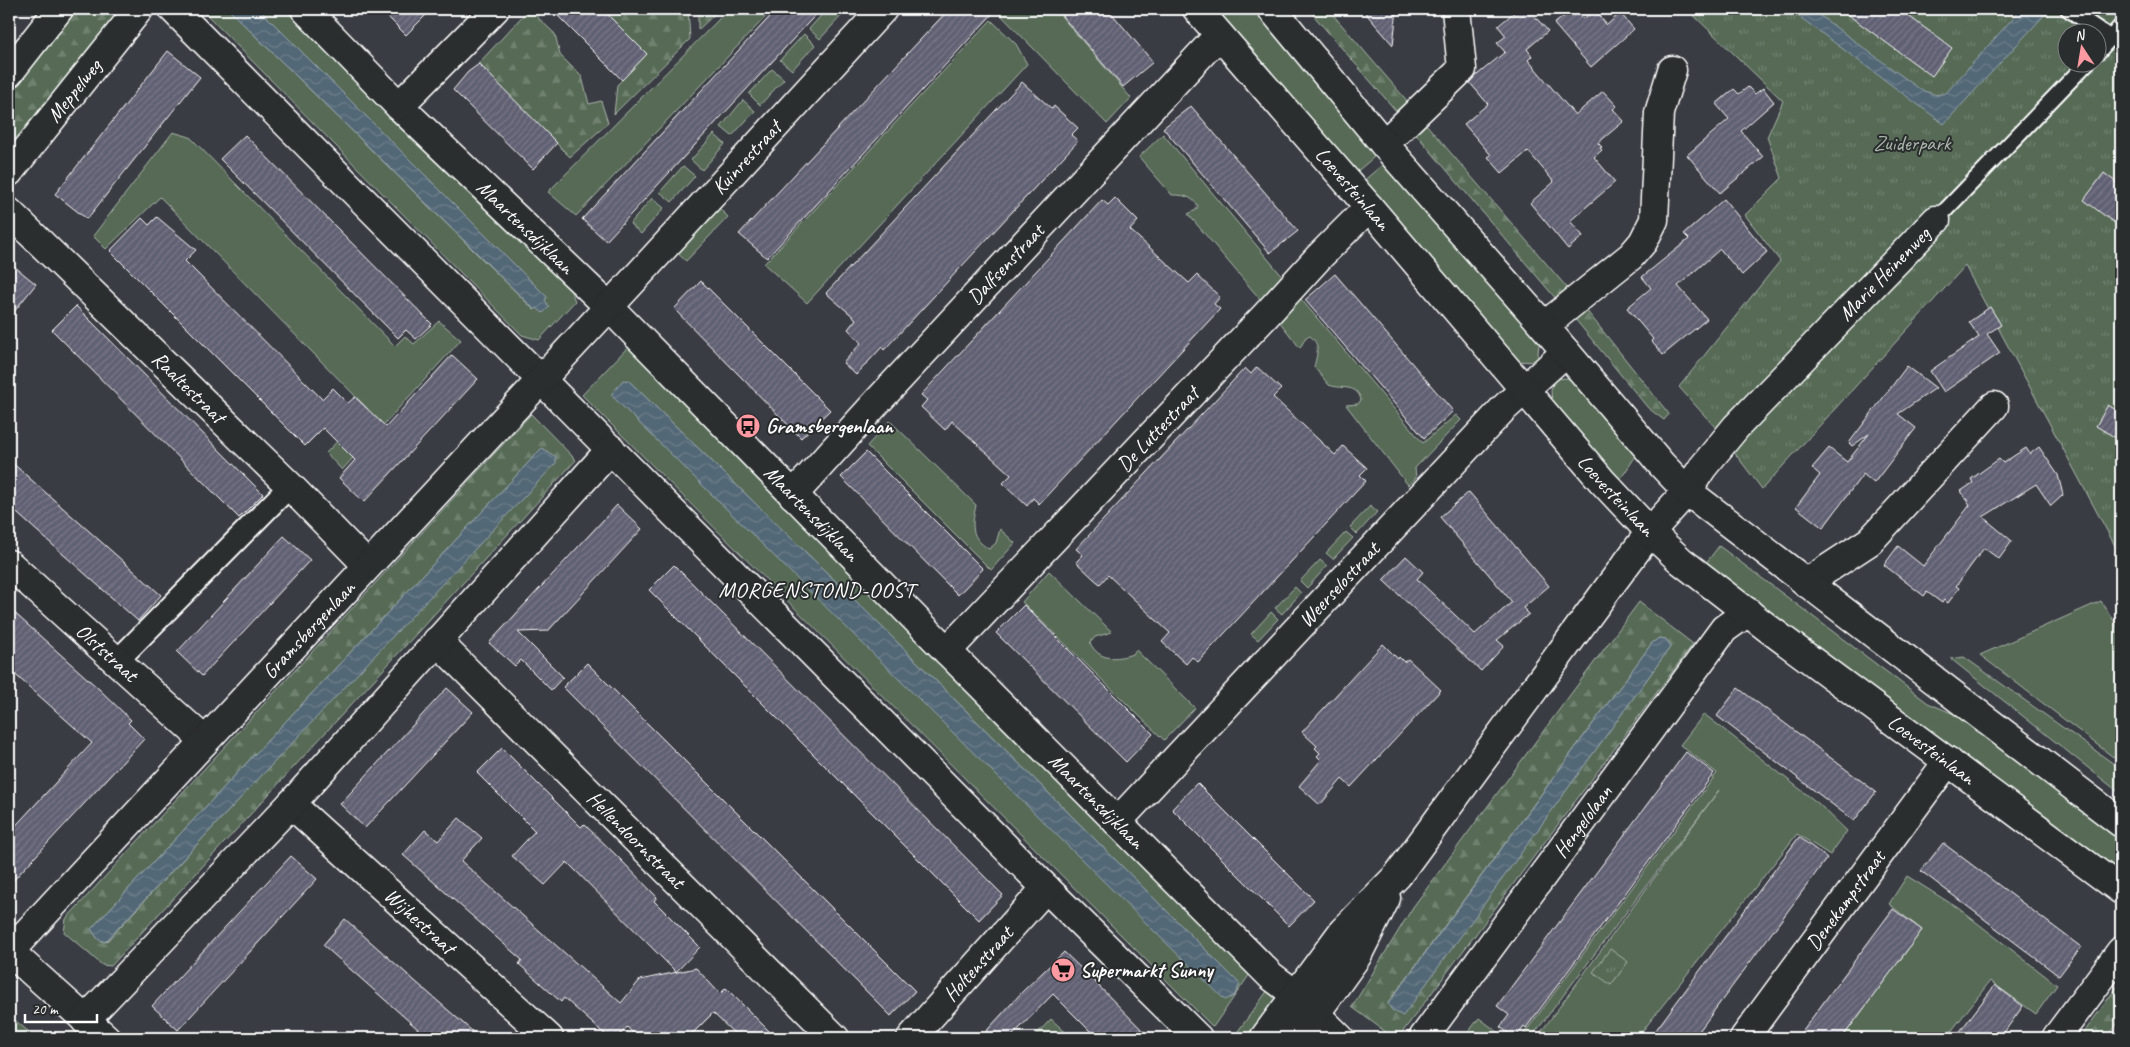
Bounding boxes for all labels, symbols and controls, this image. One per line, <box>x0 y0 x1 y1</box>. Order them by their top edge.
north arrow <box>2058 22 2108 72</box>
text: N <box>2073 26 2088 45</box>
street label: Meppelweg <box>41 53 108 127</box>
street label: Kuinrestraat <box>706 113 789 200</box>
park label: Zuiderpark <box>1873 130 1952 156</box>
street label: Loevesteinlaan <box>1310 142 1397 237</box>
street label: Maartensdijklaan <box>471 174 581 281</box>
street label: Dalfsenstraat <box>962 217 1051 310</box>
street label: Marie Heinenweg <box>1833 220 1937 326</box>
street label: Raaltestraat <box>147 346 233 431</box>
street label: De Luttestraat <box>1111 379 1206 477</box>
bus stop icon: Gramsbergenlaan <box>735 413 761 439</box>
place label: Gramsbergenlaan <box>766 413 894 439</box>
street label: Loevesteinlaan <box>1572 449 1661 543</box>
street label: Maartensdijklaan <box>759 460 866 568</box>
street label: Weerselostraat <box>1293 535 1386 633</box>
street label: Gramsbergenlaan <box>257 574 362 684</box>
district label: MORGENSTOND-OOST <box>718 576 920 604</box>
street label: Olststraat <box>71 618 145 689</box>
street label: Loevesteinlaan <box>1883 709 1982 791</box>
street label: Maartensdijklaan <box>1043 748 1151 856</box>
street label: Hengelolaan <box>1547 779 1618 863</box>
street label: Hellendoornstraat <box>581 785 692 895</box>
street label: Denekampstraat <box>1800 844 1892 955</box>
street label: Wijhestraat <box>379 882 463 962</box>
street label: Holtenstraat <box>937 919 1020 1007</box>
supermarket icon: Supermarkt Sunny <box>1050 957 1076 983</box>
place label: Supermarkt Sunny <box>1080 957 1215 983</box>
scale bar <box>25 992 98 1024</box>
text: 20 m <box>32 1000 59 1019</box>

